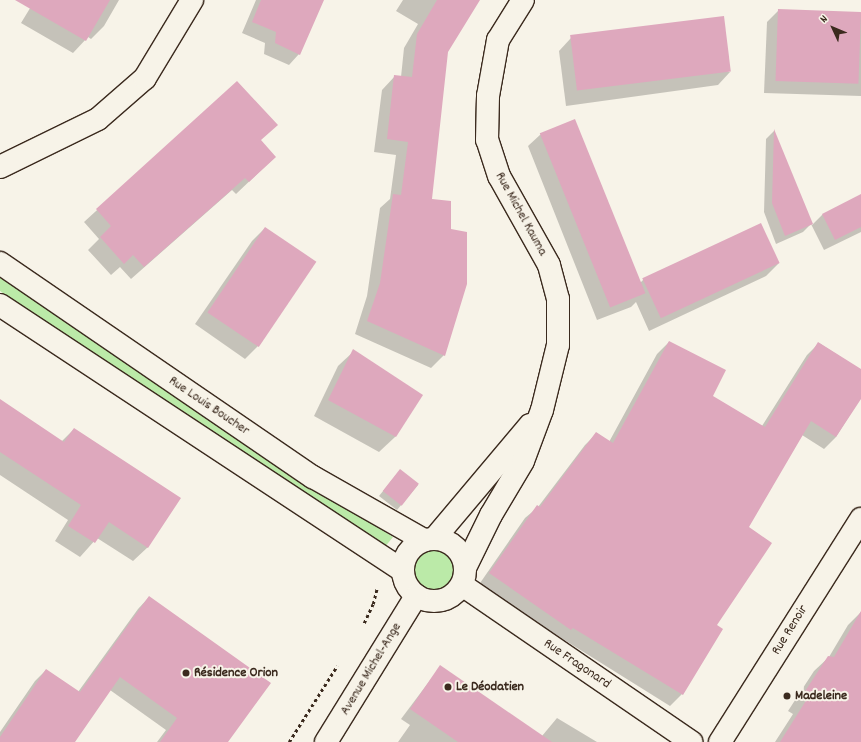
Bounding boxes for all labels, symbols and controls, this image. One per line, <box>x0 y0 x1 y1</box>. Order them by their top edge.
north arrow <box>813 8 853 48</box>
text: N <box>817 12 832 27</box>
street label: Rue Michel Kauma <box>491 169 551 259</box>
street label: Rue Louis Boucher <box>165 373 253 439</box>
street label: Rue Renoir <box>768 602 812 658</box>
street label: Avenue Michel-Ange <box>337 620 405 718</box>
street label: Rue Fragonard <box>540 635 614 693</box>
place label: Résidence Orion <box>194 665 278 681</box>
marker: Résidence Orion <box>181 668 191 678</box>
place label: Le Déodatien <box>456 679 524 695</box>
marker: Le Déodatien <box>443 682 453 692</box>
place label: Madeleine <box>795 688 847 704</box>
marker: Madeleine <box>782 691 792 701</box>

